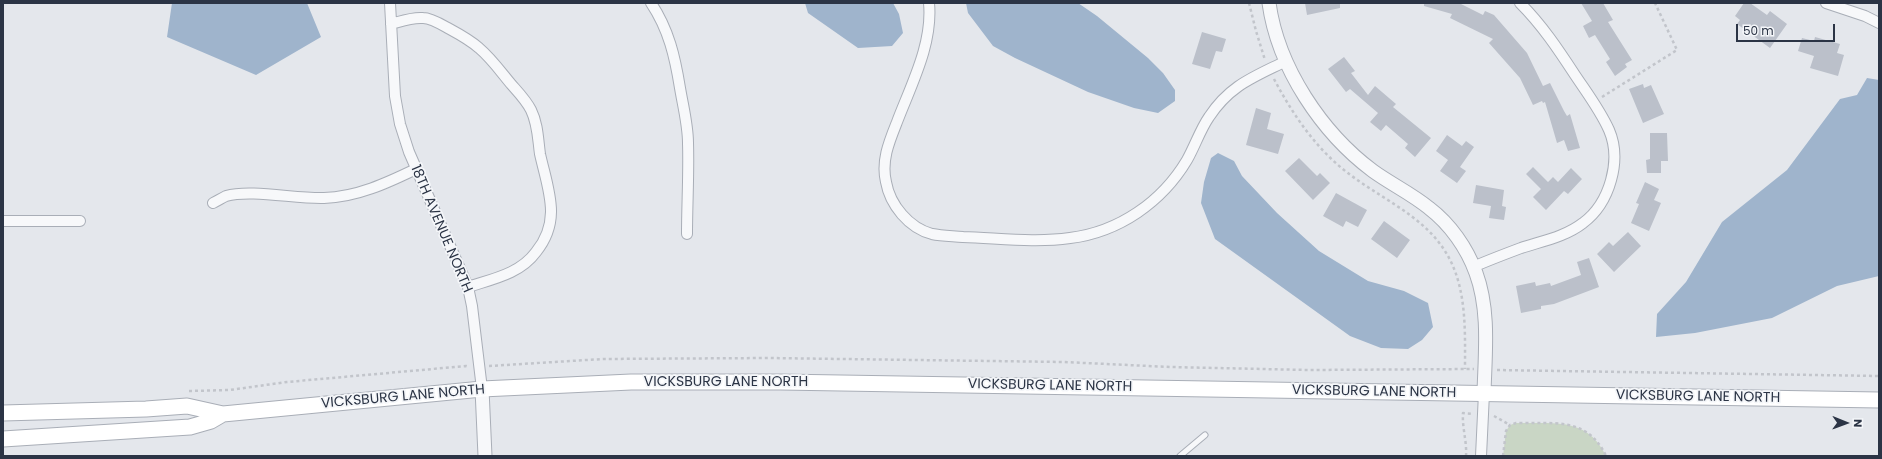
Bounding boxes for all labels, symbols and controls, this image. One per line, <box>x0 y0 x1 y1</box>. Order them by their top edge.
scale bar <box>1738 16 1837 42</box>
text: 50 m <box>1743 22 1774 39</box>
street label: 18TH AVENUE NORTH <box>406 163 476 295</box>
street label: VICKSBURG LANE NORTH <box>644 374 808 390</box>
street label: VICKSBURG LANE NORTH <box>968 376 1132 396</box>
street label: VICKSBURG LANE NORTH <box>320 381 486 413</box>
street label: VICKSBURG LANE NORTH <box>1292 382 1456 402</box>
street label: VICKSBURG LANE NORTH <box>1616 387 1780 407</box>
north arrow <box>1826 403 1866 443</box>
text: N <box>1850 419 1866 427</box>

